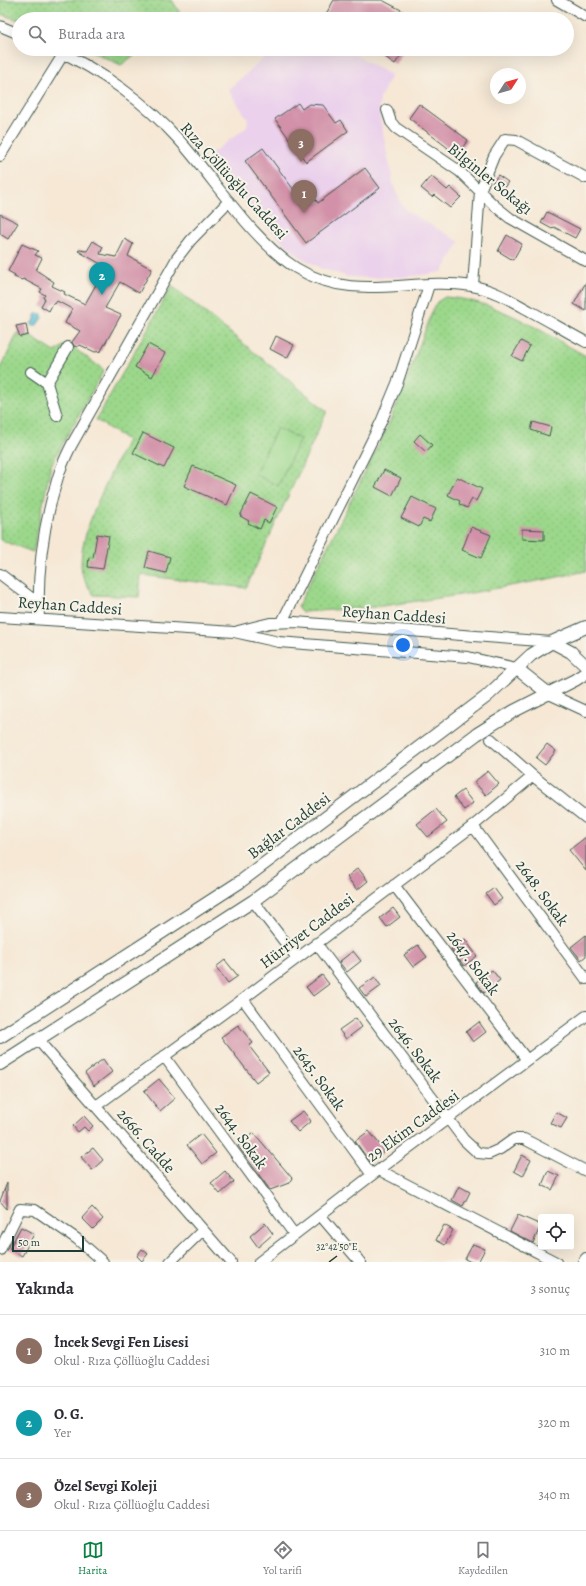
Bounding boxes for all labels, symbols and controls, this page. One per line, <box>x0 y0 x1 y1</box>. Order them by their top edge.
search box <box>12 12 574 56</box>
icon: search <box>26 23 48 45</box>
text: Burada ara <box>58 24 125 44</box>
north arrow <box>490 68 526 104</box>
street label: Rıza Çöllüoğlu Caddesi <box>175 118 293 244</box>
pin: 3 <box>288 129 314 162</box>
street label: Bilginler Sokağı <box>443 138 537 220</box>
pin: 1 <box>291 180 317 213</box>
pin: 2 <box>89 262 115 295</box>
street label: Reyhan Caddesi <box>17 591 123 621</box>
street label: Reyhan Caddesi <box>341 600 447 630</box>
your location <box>393 635 413 655</box>
street label: Bağlar Caddesi <box>243 788 335 864</box>
street label: 2648. Sokak <box>510 855 574 931</box>
street label: Hürriyet Caddesi <box>255 888 359 974</box>
street label: 2647. Sokak <box>441 926 505 1000</box>
street label: 2646. Sokak <box>383 1013 447 1087</box>
street label: 2645. Sokak <box>288 1041 350 1115</box>
street label: 29 Ekim Caddesi <box>362 1085 464 1167</box>
street label: 2644. Sokak <box>210 1099 272 1173</box>
street label: 2666. Cadde <box>112 1104 180 1178</box>
map controls <box>538 1214 574 1250</box>
button: locate <box>538 1214 574 1250</box>
scale bar <box>12 1234 84 1253</box>
text: 50 m <box>18 1235 40 1250</box>
text: 32°42'50"E <box>316 1240 358 1253</box>
text: Yakında <box>16 1277 74 1300</box>
text: 3 sonuç <box>531 1280 570 1297</box>
text: İncek Sevgi Fen Lisesi <box>54 1332 189 1352</box>
text: 1 <box>27 1342 31 1359</box>
text: 310 m <box>540 1342 570 1359</box>
text: Okul · Rıza Çöllüoğlu Caddesi <box>54 1352 210 1369</box>
text: O. G. <box>54 1404 84 1424</box>
text: 2 <box>26 1414 32 1431</box>
text: 320 m <box>538 1414 570 1431</box>
text: Yer <box>54 1424 71 1441</box>
text: Özel Sevgi Koleji <box>54 1476 157 1496</box>
text: 3 <box>26 1486 32 1503</box>
text: 340 m <box>538 1486 570 1503</box>
text: Okul · Rıza Çöllüoğlu Caddesi <box>54 1496 210 1513</box>
tab: Harita <box>78 1539 107 1578</box>
tab: Yol tarifi <box>263 1539 302 1578</box>
tab: Kaydedilen <box>458 1539 508 1578</box>

